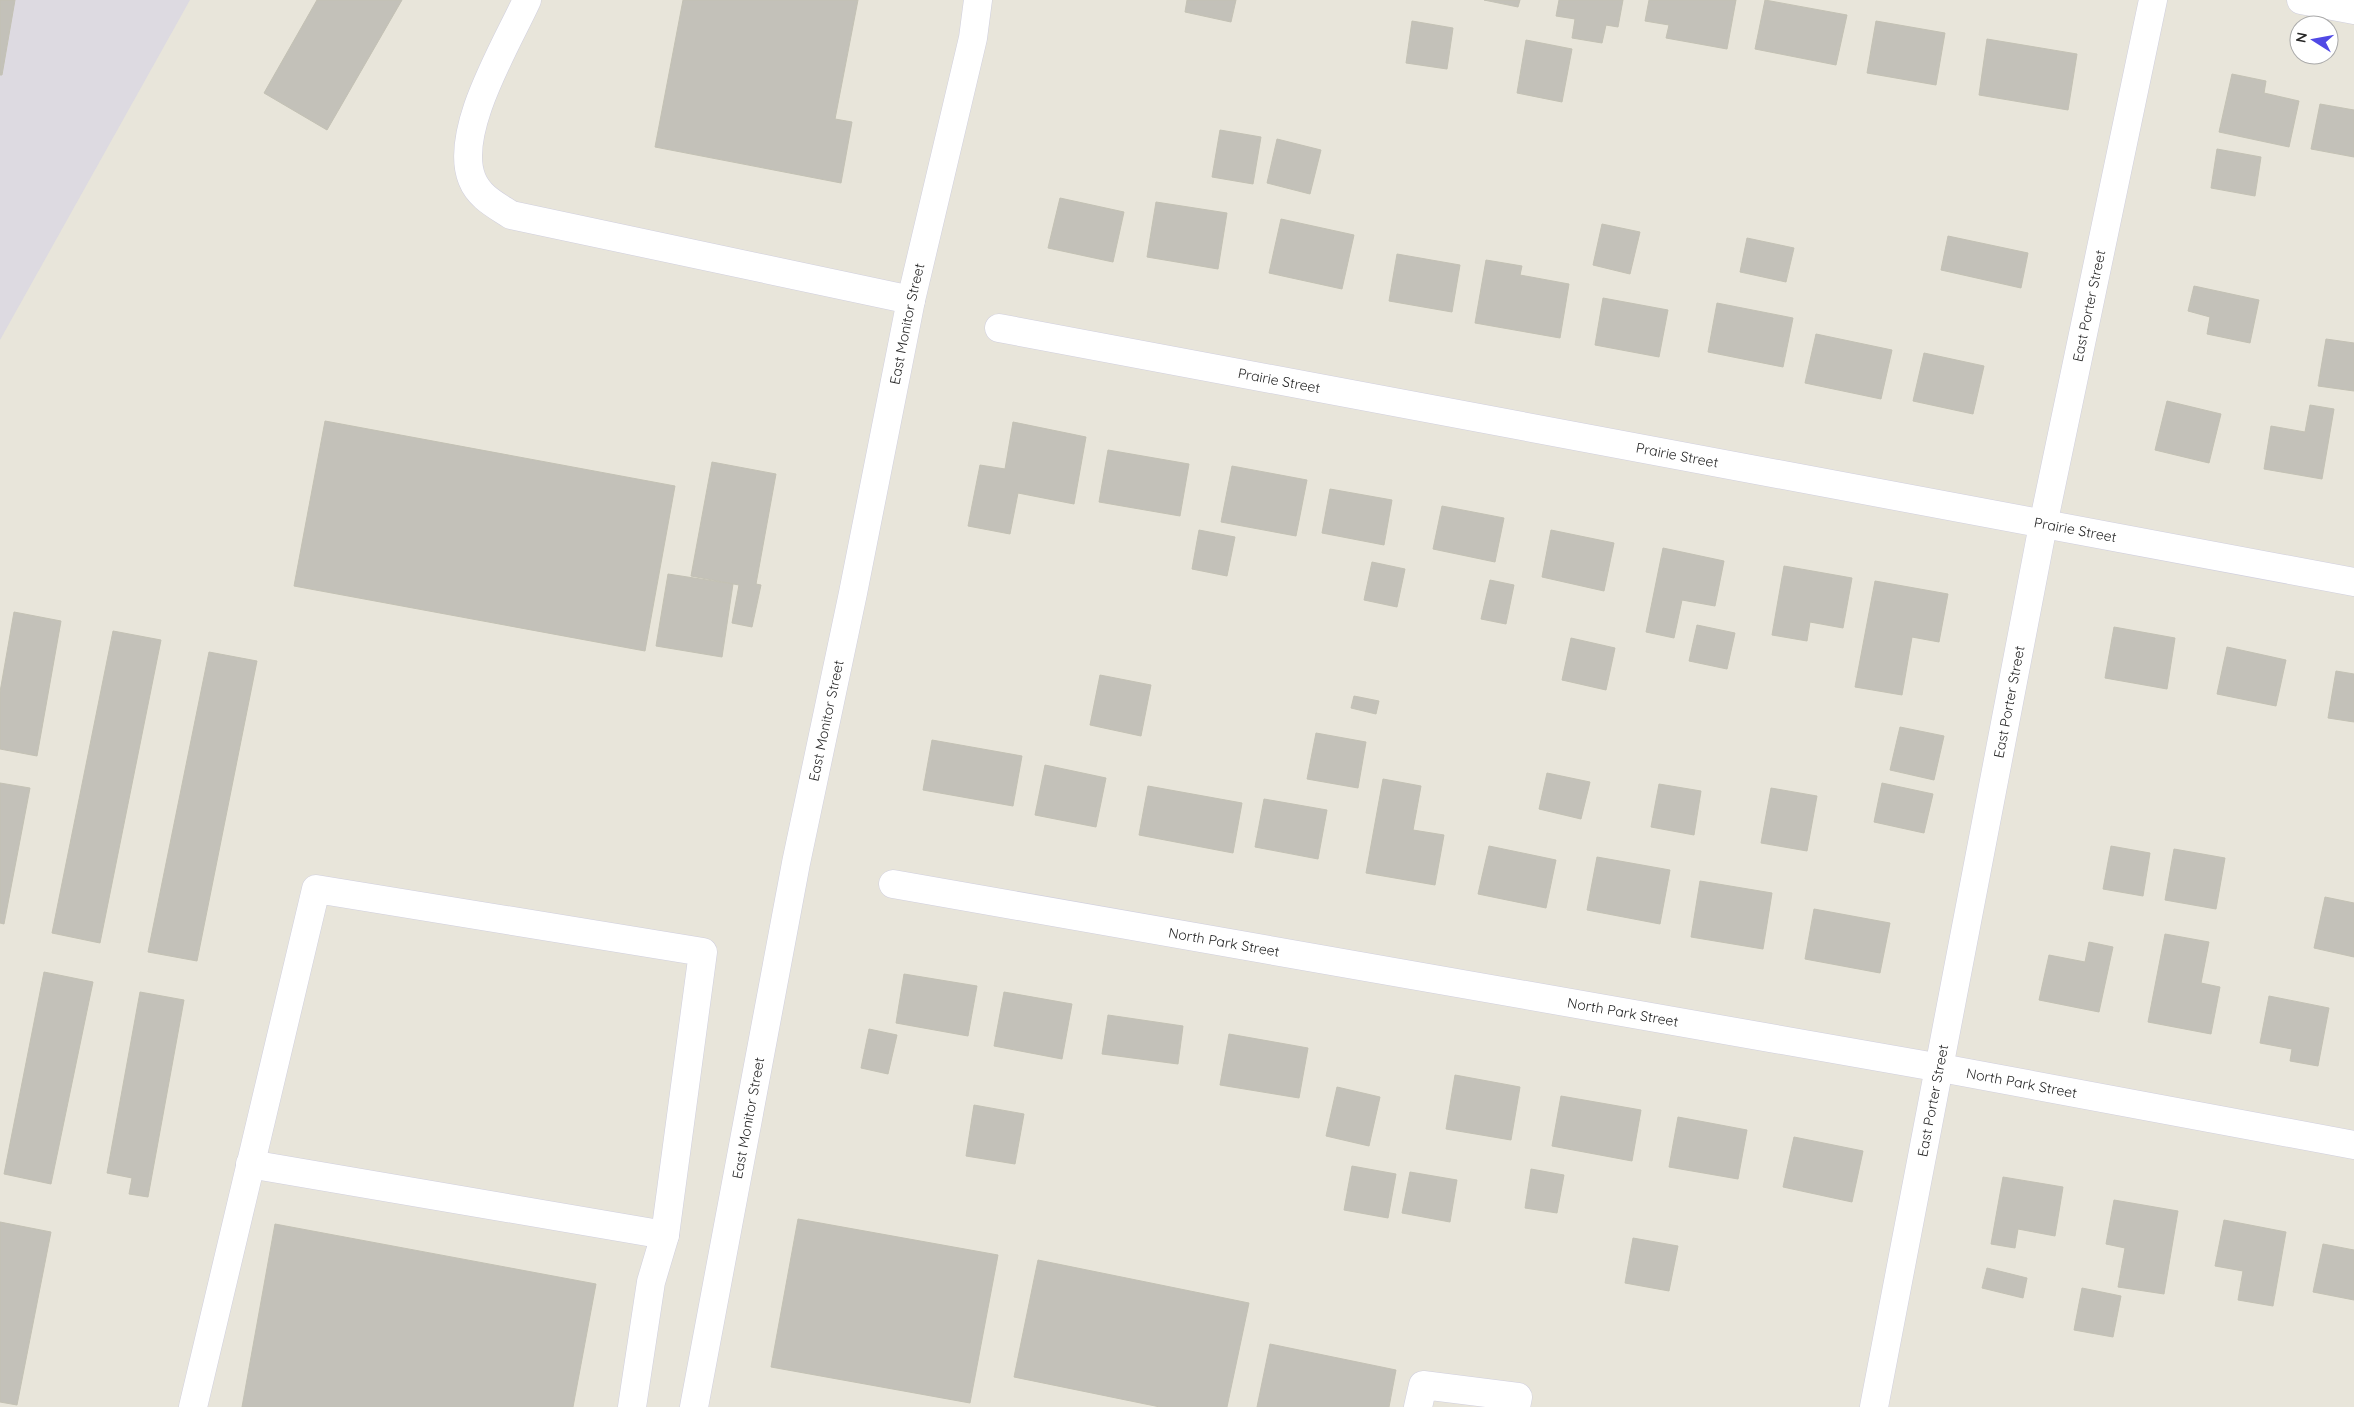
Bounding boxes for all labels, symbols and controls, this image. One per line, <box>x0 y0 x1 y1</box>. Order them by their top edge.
north arrow <box>2289 15 2339 65</box>
text: N <box>2291 31 2311 44</box>
street label: East Porter Street <box>2068 248 2109 363</box>
street label: East Monitor Street <box>886 261 928 386</box>
street label: Prairie Street <box>1236 364 1322 397</box>
street label: Prairie Street <box>1634 439 1720 472</box>
street label: Prairie Street <box>2033 513 2118 546</box>
street label: East Porter Street <box>1990 644 2029 759</box>
street label: East Monitor Street <box>805 658 848 783</box>
street label: North Park Street <box>1167 924 1281 961</box>
street label: North Park Street <box>1566 994 1680 1031</box>
street label: East Porter Street <box>1913 1043 1952 1158</box>
street label: East Monitor Street <box>728 1055 768 1180</box>
street label: North Park Street <box>1965 1064 2079 1102</box>

